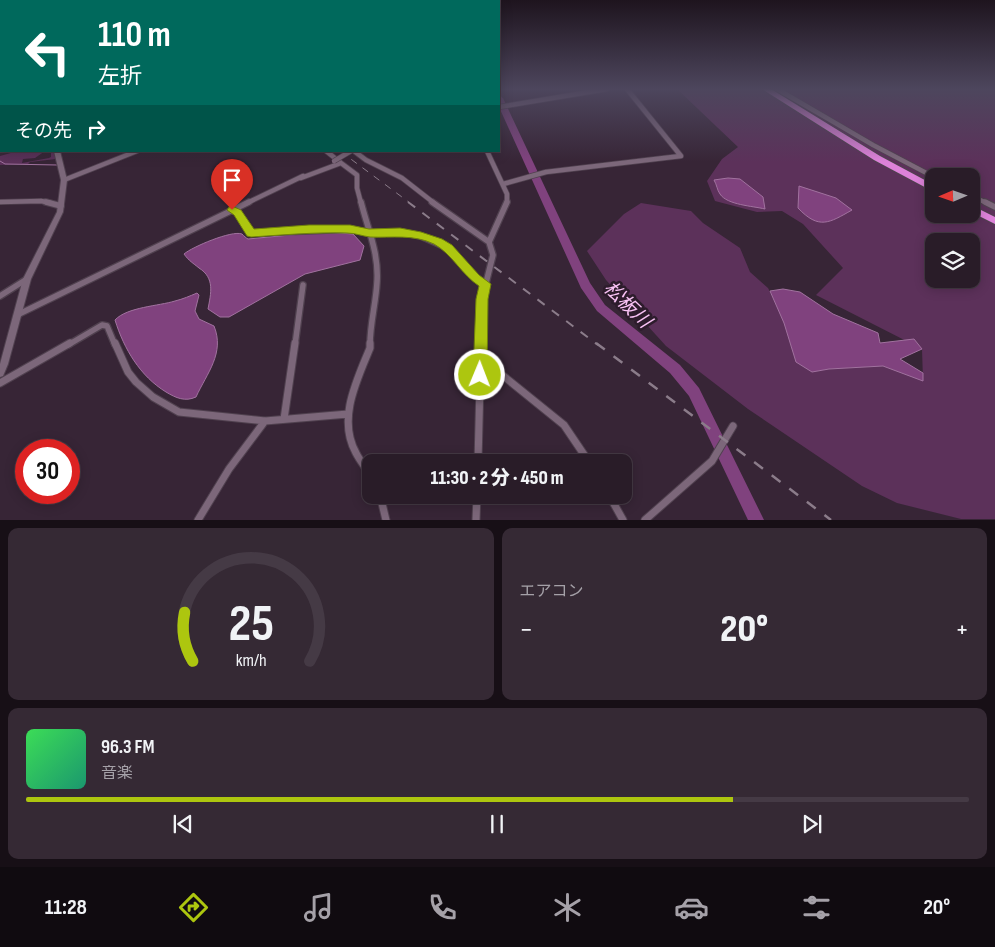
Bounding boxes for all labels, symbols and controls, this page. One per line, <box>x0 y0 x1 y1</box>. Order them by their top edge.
text: 110 m <box>98 14 171 57</box>
icon: left <box>15 20 80 85</box>
text: 左折 <box>98 63 142 90</box>
icon: right <box>82 115 110 143</box>
text: その先 <box>15 120 72 143</box>
pin <box>211 159 253 210</box>
icon: arrive <box>218 166 246 194</box>
north arrow <box>925 168 980 222</box>
map controls <box>925 168 980 288</box>
button: layers <box>925 233 980 288</box>
water label: 松板川 <box>598 277 657 335</box>
position arrow <box>453 348 505 400</box>
speed limit sign: 30 <box>15 439 80 504</box>
text: 11:30 · 2 分 · 450 m <box>430 467 564 490</box>
text: エアコン <box>520 582 584 601</box>
text: 25 <box>228 593 274 656</box>
text: 20° <box>720 607 768 652</box>
text: − <box>520 613 533 646</box>
text: + <box>955 613 969 646</box>
text: km/h <box>235 650 266 671</box>
text: 96.3 FM <box>101 736 154 759</box>
text: 音楽 <box>101 764 133 783</box>
icon: previous <box>169 810 197 838</box>
icon: pause <box>483 810 511 838</box>
icon: next <box>798 810 826 838</box>
icon: directions <box>176 890 211 925</box>
icon: music <box>301 890 336 925</box>
icon: phone <box>425 890 460 925</box>
icon: climate <box>550 890 585 925</box>
icon: car <box>674 890 709 925</box>
icon: filters <box>799 890 834 925</box>
text: 11:28 <box>45 894 87 921</box>
text: 20° <box>923 894 950 921</box>

